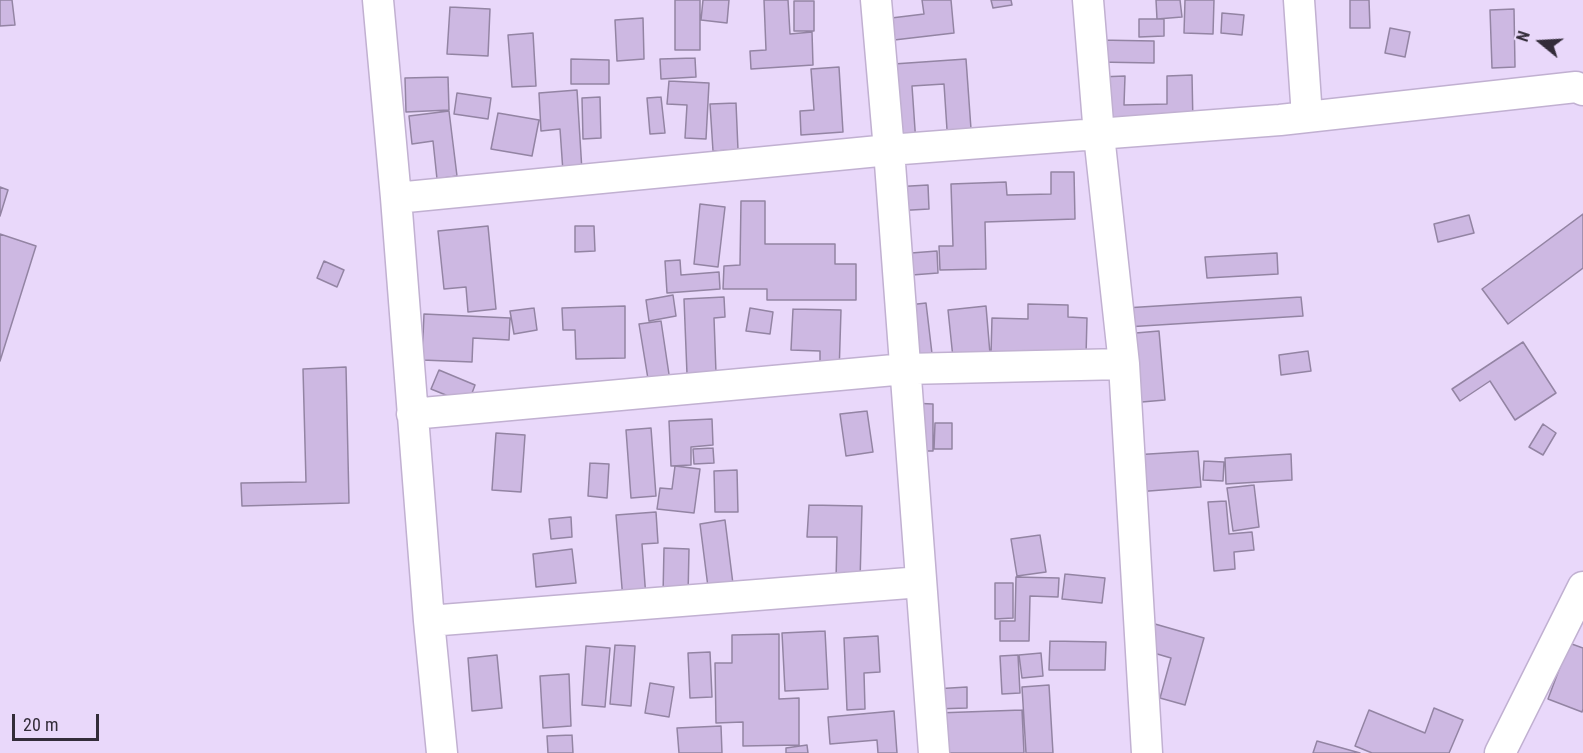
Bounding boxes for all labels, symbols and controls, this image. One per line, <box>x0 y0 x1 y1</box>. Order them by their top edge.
north arrow <box>1511 12 1571 72</box>
text: N <box>1513 29 1534 44</box>
scale bar <box>15 702 102 740</box>
text: 20 m <box>23 714 58 735</box>

